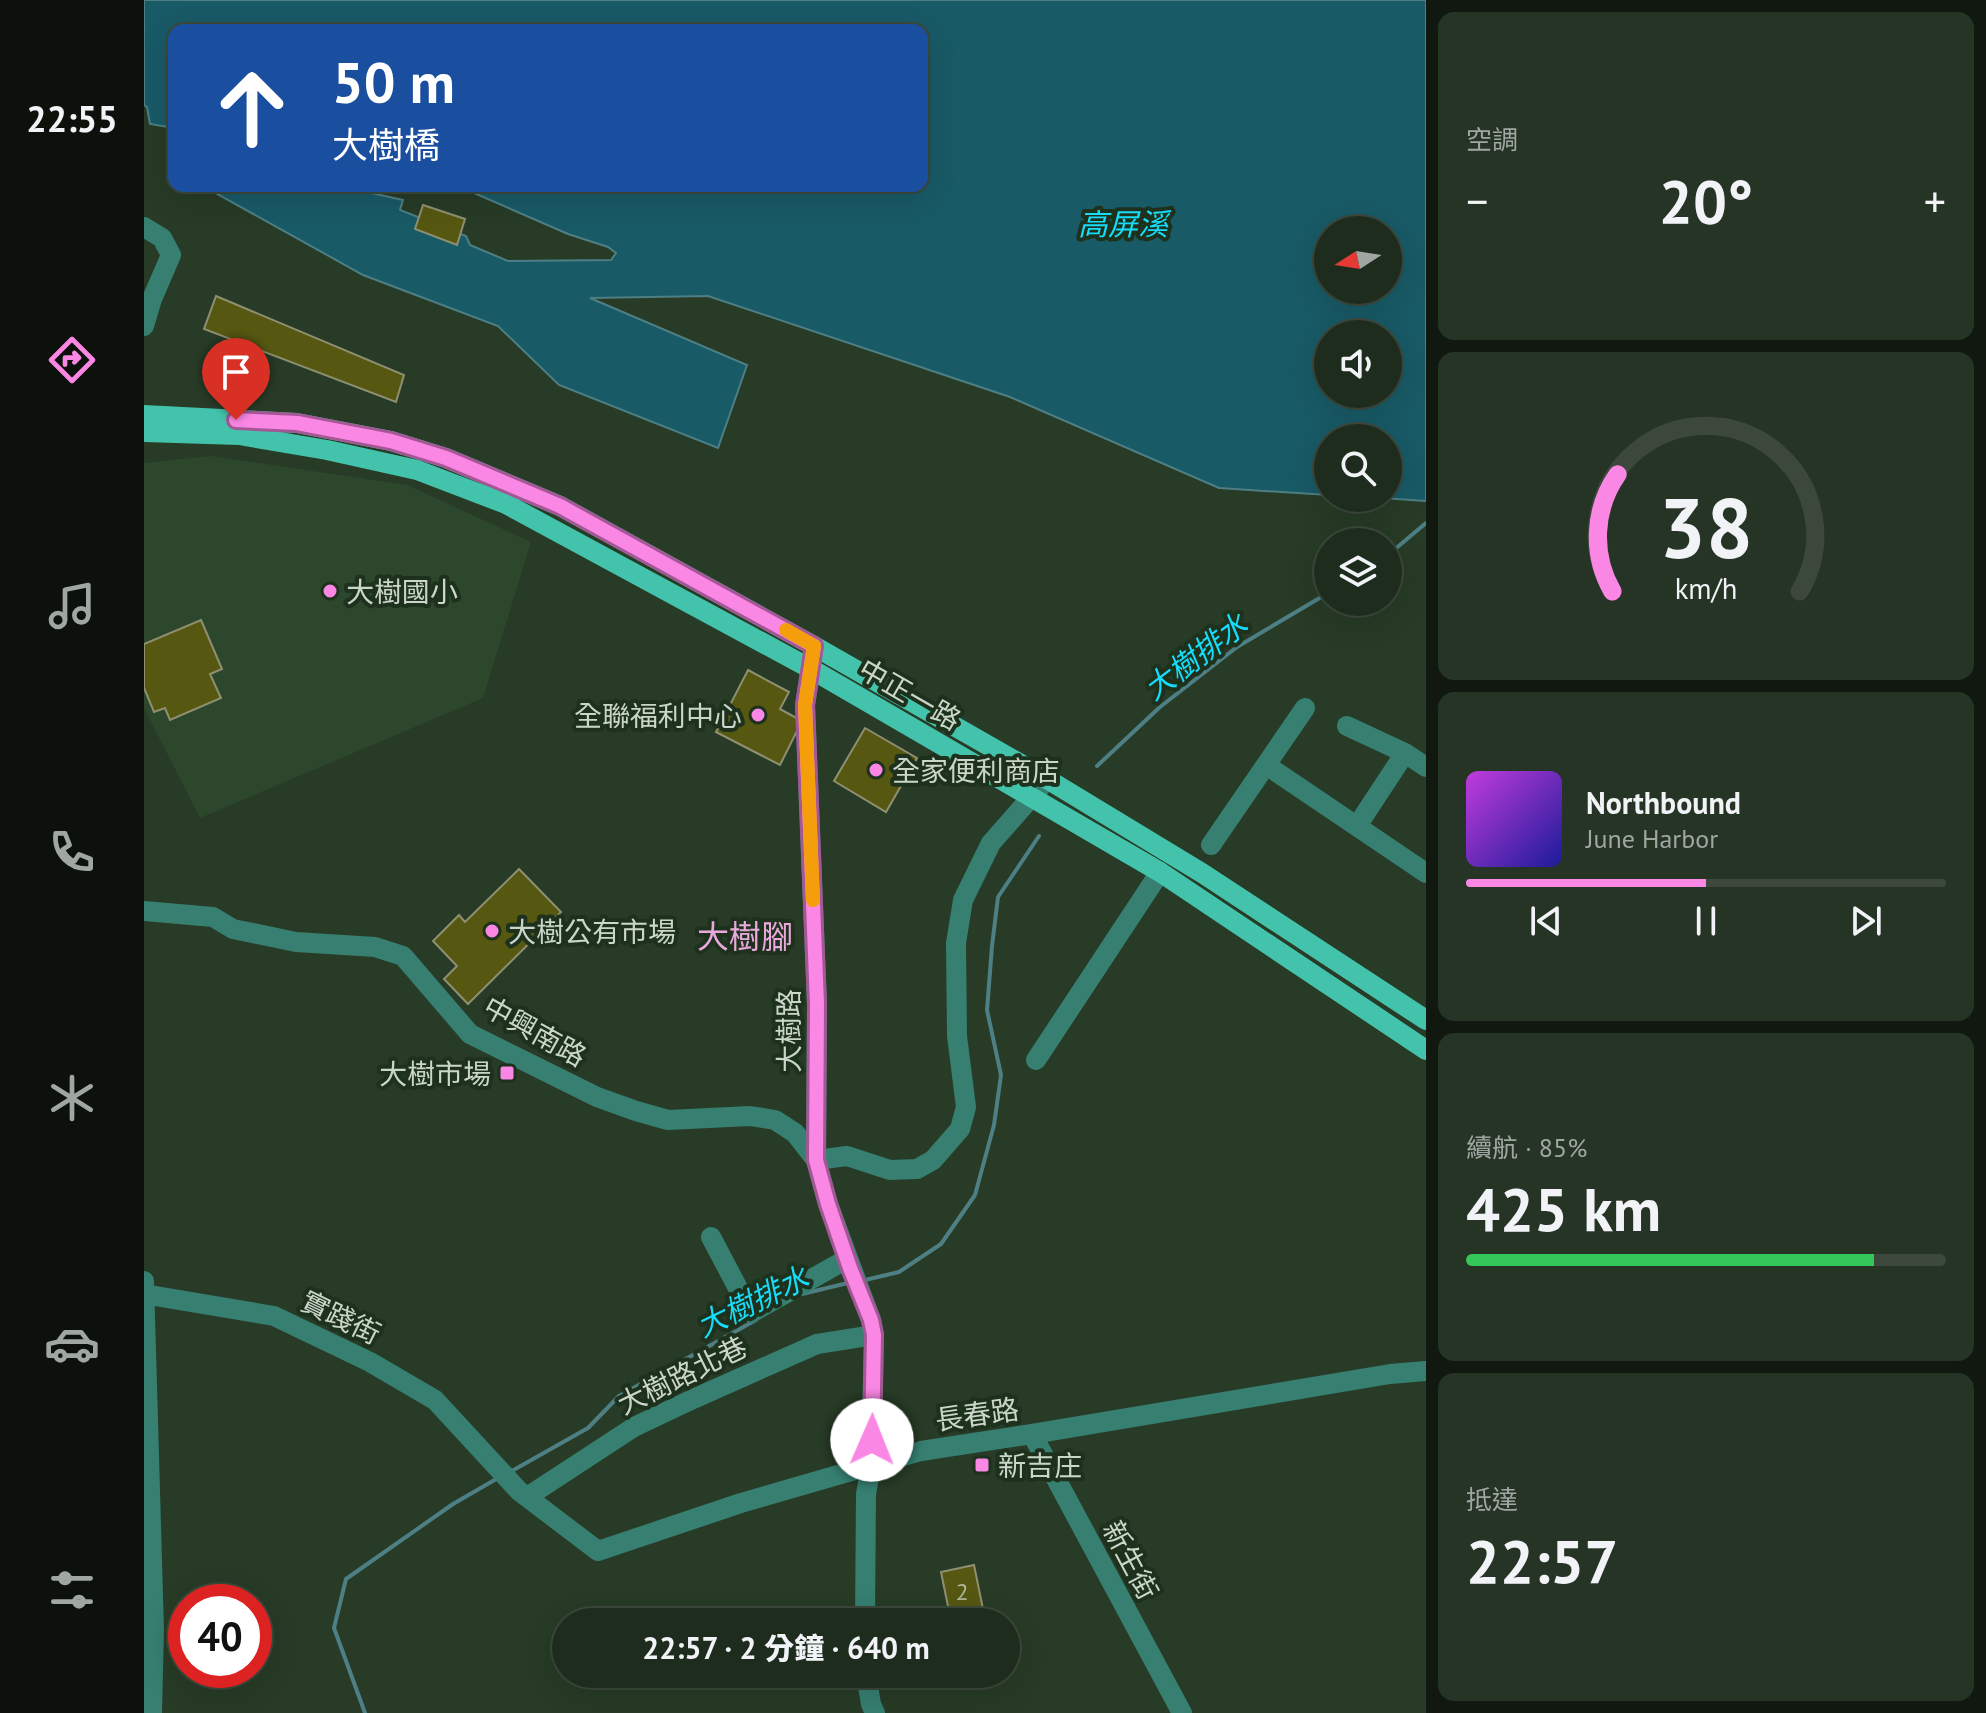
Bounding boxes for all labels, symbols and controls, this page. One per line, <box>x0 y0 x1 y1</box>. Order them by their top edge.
text: 50 m <box>332 46 455 118</box>
icon: ahead <box>200 56 304 160</box>
text: 22:55 <box>26 95 118 142</box>
text: 大樹橋 <box>332 121 440 168</box>
text: 空調 <box>1466 123 1518 156</box>
text: 20° <box>1659 162 1753 240</box>
text: − <box>1466 172 1488 229</box>
text: + <box>1924 172 1946 229</box>
water label: 高屏溪 <box>1078 204 1172 243</box>
north arrow <box>1314 216 1402 304</box>
map controls <box>1314 216 1402 616</box>
button: sound <box>1314 320 1402 408</box>
icon: directions <box>44 332 100 388</box>
pin <box>202 338 270 420</box>
icon: arrive <box>214 350 258 394</box>
button: search <box>1314 424 1402 512</box>
text: 38 <box>1659 473 1753 581</box>
button: layers <box>1314 528 1402 616</box>
text: km/h <box>1675 570 1737 607</box>
place label: 大樹國小 <box>346 573 458 610</box>
icon: music <box>44 578 100 634</box>
marker: 大樹國小 <box>321 582 339 600</box>
water label: 大樹排水 <box>1135 603 1256 708</box>
street label: 中正一路 <box>852 650 968 738</box>
place label: 全聯福利中心 <box>574 697 742 734</box>
marker: 全聯福利中心 <box>749 706 767 724</box>
place label: 全家便利商店 <box>892 752 1060 789</box>
marker: 全家便利商店 <box>867 761 885 779</box>
text: Northbound <box>1586 783 1741 822</box>
text: June Harbor <box>1586 822 1718 855</box>
icon: phone <box>44 824 100 880</box>
icon: previous <box>1524 899 1568 943</box>
icon: pause <box>1684 899 1728 943</box>
icon: next <box>1844 899 1888 943</box>
place label: 大樹公有市場 <box>508 913 676 950</box>
district label: 大樹腳 <box>697 915 793 957</box>
marker: 大樹公有市場 <box>483 922 501 940</box>
street label: 中興南路 <box>477 988 593 1074</box>
street label: 大樹路 <box>770 989 807 1073</box>
place label: 大樹市場 <box>379 1055 491 1092</box>
marker: 大樹市場 <box>498 1064 516 1082</box>
icon: climate <box>44 1070 100 1126</box>
text: 續航 · 85% <box>1466 1131 1587 1164</box>
text: 425 km <box>1466 1170 1661 1248</box>
water label: 大樹排水 <box>690 1256 816 1345</box>
street label: 實踐街 <box>295 1282 387 1352</box>
icon: car <box>44 1316 100 1372</box>
street label: 大樹路北巷 <box>611 1328 753 1422</box>
street label: 長春路 <box>933 1390 1021 1438</box>
position arrow <box>830 1398 914 1482</box>
place label: 新吉庄 <box>998 1447 1082 1484</box>
marker: 新吉庄 <box>973 1456 991 1474</box>
text: 抵達 <box>1466 1483 1518 1516</box>
street label: 新生街 <box>1095 1514 1167 1606</box>
text: 22:57 <box>1466 1522 1618 1600</box>
icon: filters <box>44 1562 100 1618</box>
house number: 2 <box>955 1576 969 1607</box>
speed limit sign: 40 <box>168 1584 272 1688</box>
text: 22:57 · 2 分鐘 · 640 m <box>642 1628 930 1667</box>

